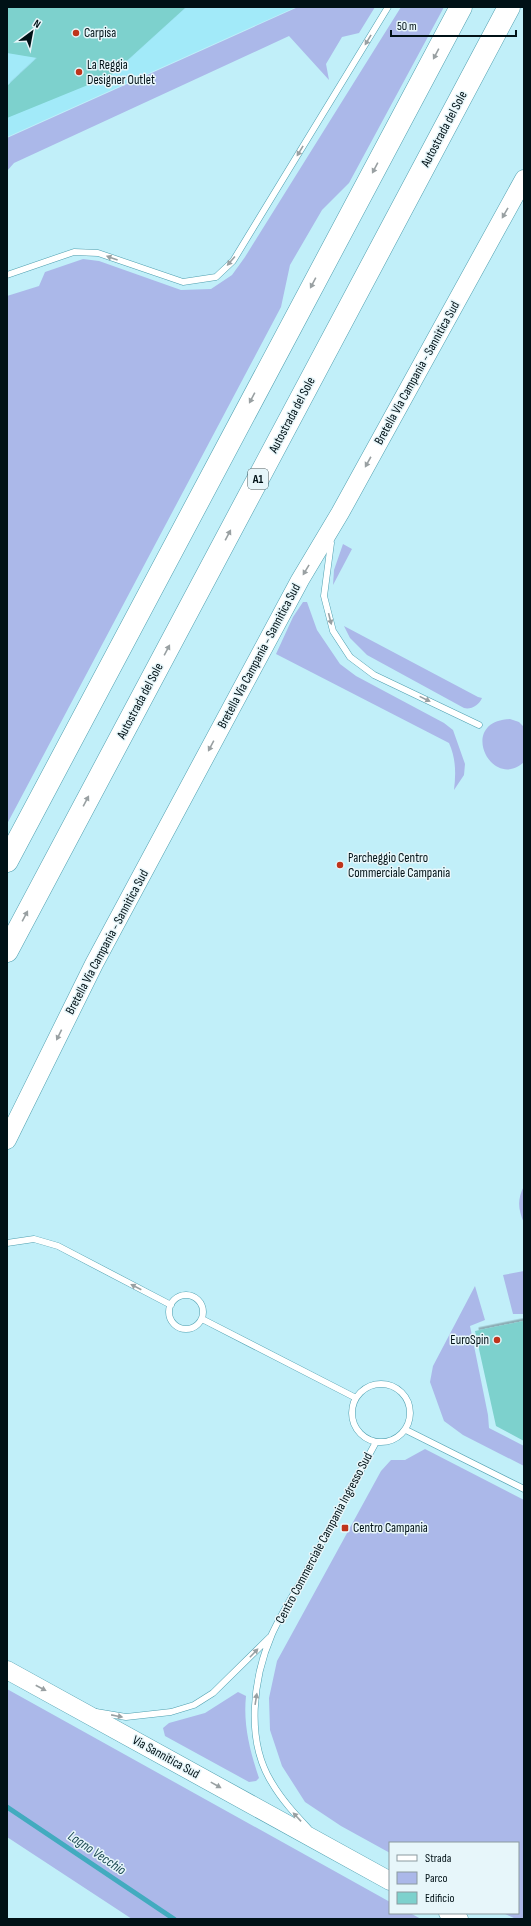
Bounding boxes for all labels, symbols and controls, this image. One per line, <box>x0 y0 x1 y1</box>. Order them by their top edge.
north arrow <box>12 12 52 52</box>
scale bar <box>391 12 516 38</box>
text: N <box>31 17 43 31</box>
text: 50 m <box>397 19 417 34</box>
place label: Carpisa <box>84 25 116 41</box>
marker: Carpisa <box>71 28 81 38</box>
one-way arrow <box>364 34 371 46</box>
one-way arrow <box>433 48 440 59</box>
place label: La Reggia Designer Outlet <box>87 57 155 88</box>
marker: La Reggia Designer Outlet <box>74 67 84 77</box>
street label: Autostrada del Sole <box>417 88 471 171</box>
one-way arrow <box>296 146 304 156</box>
one-way arrow <box>371 162 378 174</box>
one-way arrow <box>501 207 508 219</box>
one-way arrow <box>106 255 118 261</box>
one-way arrow <box>227 256 236 267</box>
one-way arrow <box>310 277 316 289</box>
street label: Bretella Via Campania - Sannitica Sud <box>371 298 463 448</box>
street label: Autostrada del Sole <box>265 374 319 457</box>
one-way arrow <box>249 392 255 403</box>
one-way arrow <box>364 456 371 468</box>
road number: A1 <box>248 469 268 489</box>
one-way arrow <box>225 529 232 541</box>
one-way arrow <box>302 565 310 575</box>
street label: Bretella Via Campania - Sannitica Sud <box>214 581 304 731</box>
one-way arrow <box>327 613 333 625</box>
one-way arrow <box>164 644 171 655</box>
street label: Autostrada del Sole <box>113 660 167 743</box>
one-way arrow <box>420 696 431 702</box>
one-way arrow <box>208 741 214 752</box>
one-way arrow <box>83 796 90 807</box>
place label: Parcheggio Centro Commerciale Campania <box>348 850 450 881</box>
marker: Parcheggio Centro Commerciale Campania <box>335 860 345 870</box>
street label: Bretella Via Campania - Sannitica Sud <box>62 867 152 1017</box>
one-way arrow <box>22 910 29 922</box>
one-way arrow <box>56 1029 62 1041</box>
one-way arrow <box>131 1284 142 1290</box>
place label: EuroSpin <box>450 1332 489 1348</box>
marker: EuroSpin <box>492 1335 502 1345</box>
street label: Centro Commerciale Campania Ingresso Sud <box>272 1450 376 1626</box>
place label: Centro Campania <box>353 1520 428 1536</box>
marker: Centro Campania <box>340 1523 350 1533</box>
one-way arrow <box>249 1648 259 1658</box>
one-way arrow <box>36 1685 47 1692</box>
one-way arrow <box>253 1693 259 1705</box>
one-way arrow <box>111 1713 123 1719</box>
street label: Via Sannitica Sud <box>130 1732 202 1782</box>
one-way arrow <box>210 1782 222 1789</box>
one-way arrow <box>293 1812 302 1822</box>
water label: Lagno Vecchio <box>65 1827 129 1879</box>
legend <box>389 1842 519 1914</box>
text: Strada <box>425 1851 452 1866</box>
text: Parco <box>425 1871 448 1886</box>
text: Edificio <box>425 1891 454 1906</box>

